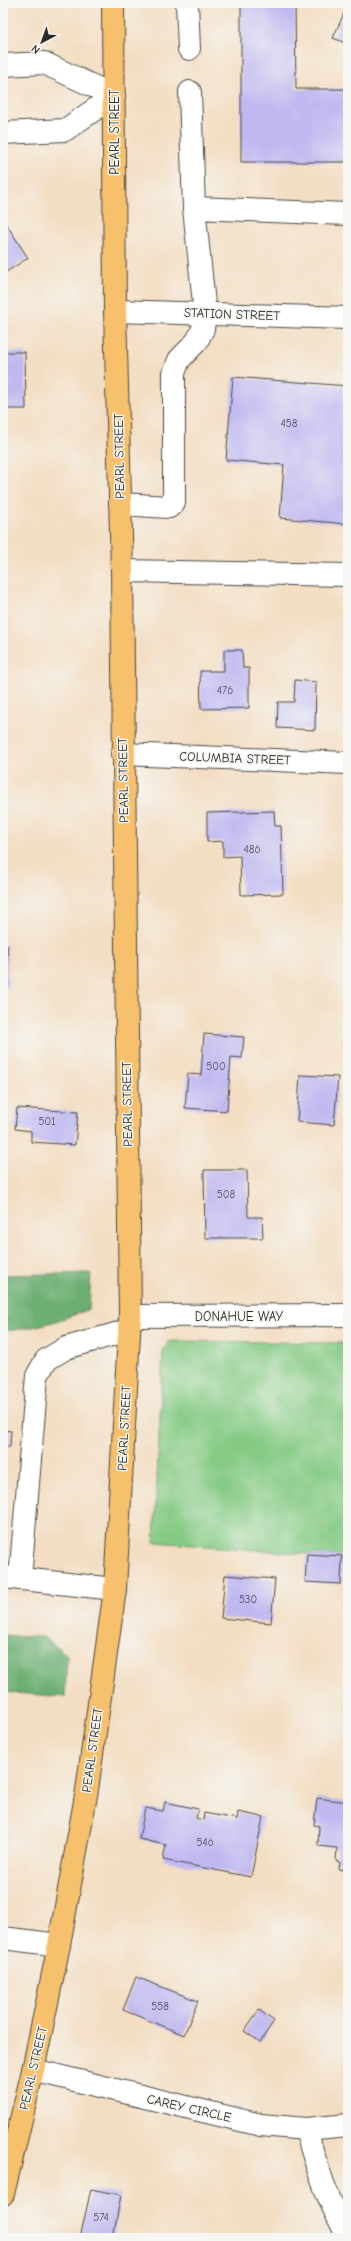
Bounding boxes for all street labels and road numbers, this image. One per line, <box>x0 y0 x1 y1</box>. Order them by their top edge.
street label: PEARL STREET <box>107 89 122 175</box>
street label: STATION STREET <box>184 305 281 323</box>
street label: PEARL STREET <box>111 413 127 499</box>
street label: PEARL STREET <box>115 737 131 823</box>
street label: COLUMBIA STREET <box>179 749 291 767</box>
street label: PEARL STREET <box>119 1061 135 1147</box>
street label: DONAHUE WAY <box>195 1309 283 1324</box>
street label: PEARL STREET <box>114 1385 134 1471</box>
street label: PEARL STREET <box>79 1706 105 1793</box>
street label: PEARL STREET <box>16 2024 50 2111</box>
street label: CAREY CIRCLE <box>145 2091 233 2125</box>

